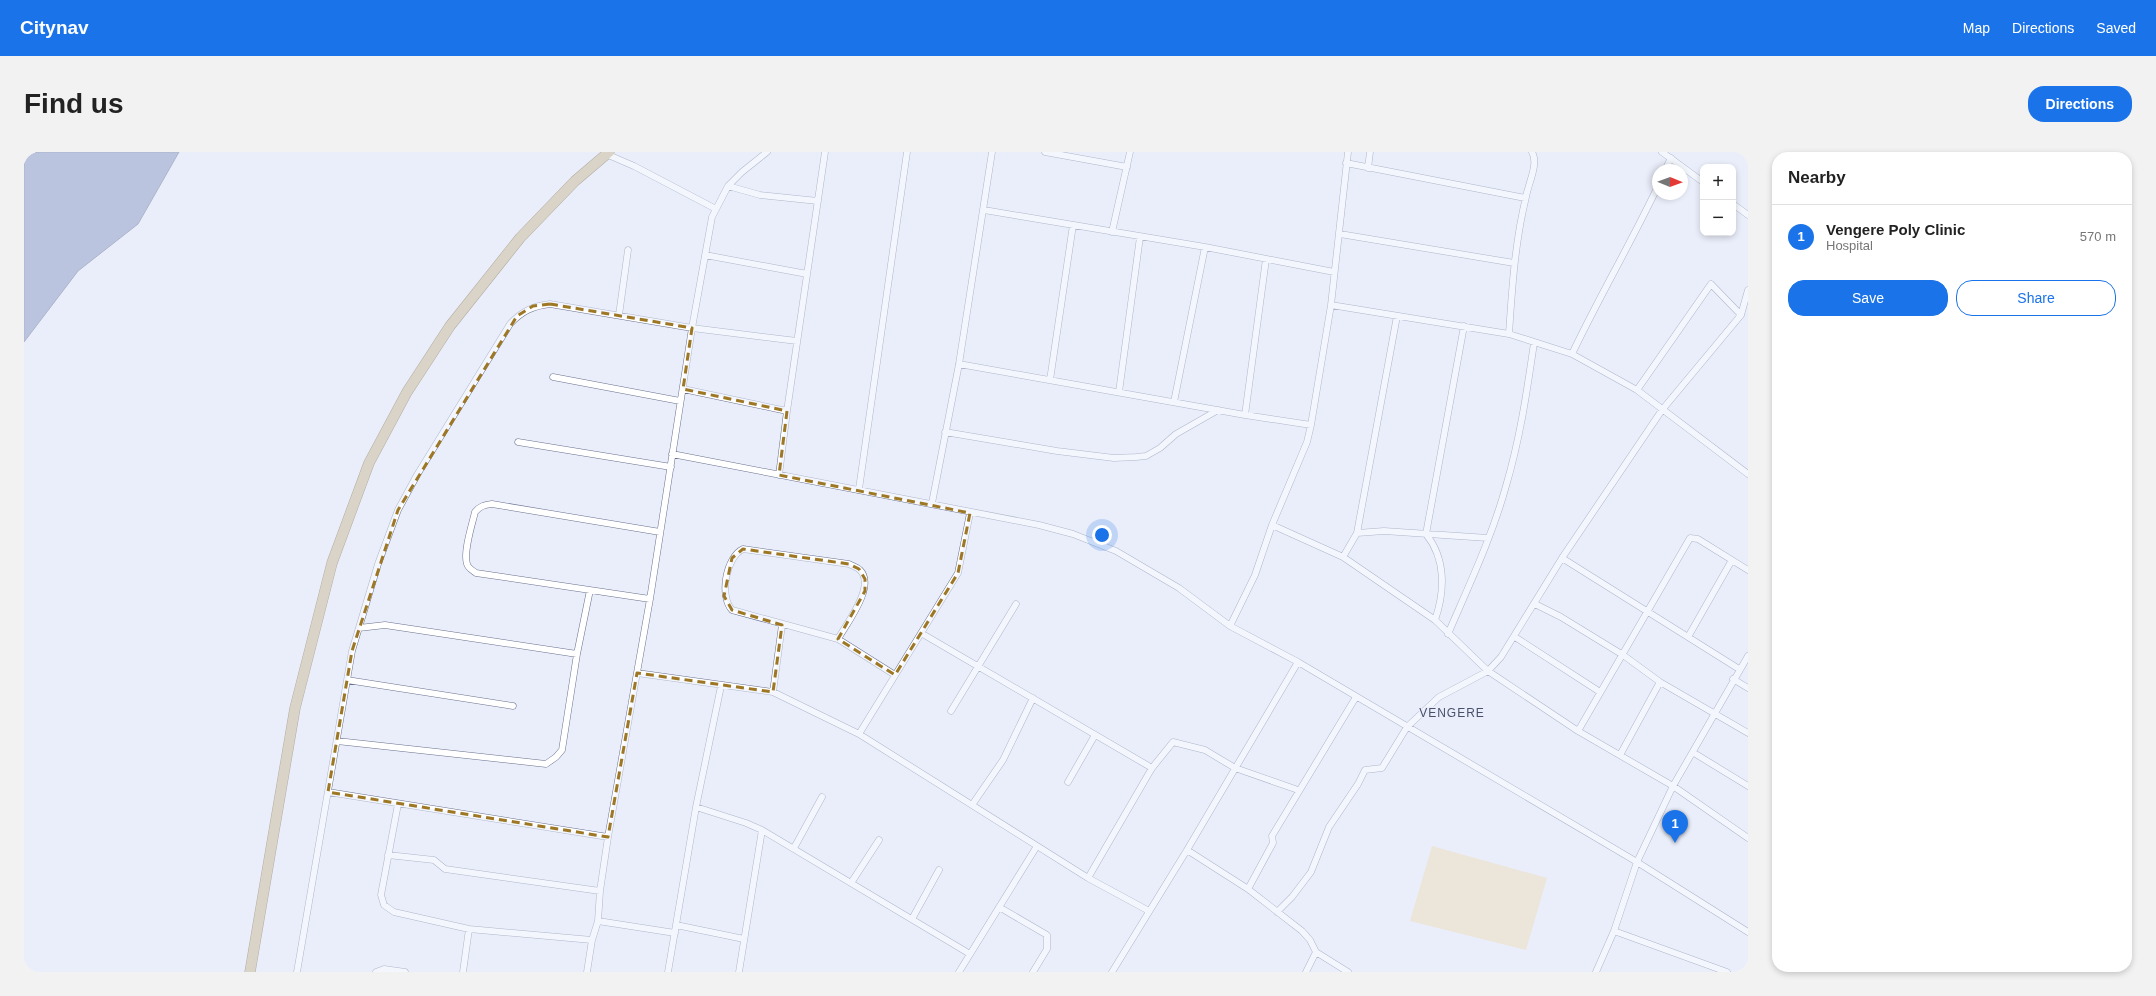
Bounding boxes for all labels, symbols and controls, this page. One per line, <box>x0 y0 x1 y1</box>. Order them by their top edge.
text: Citynav <box>20 17 89 38</box>
text: Map <box>1963 20 1990 36</box>
text: Directions <box>2012 20 2074 36</box>
text: Saved <box>2096 20 2136 36</box>
button: Directions <box>2028 86 2132 122</box>
text: Find us <box>24 88 124 119</box>
north arrow <box>1652 164 1688 200</box>
map controls <box>1700 164 1736 236</box>
button: + <box>1700 164 1736 200</box>
text: Nearby <box>1788 168 1846 187</box>
button: − <box>1700 200 1736 236</box>
text: Vengere Poly Clinic <box>1826 221 1965 238</box>
text: 1 <box>1797 229 1805 244</box>
text: 570 m <box>2080 229 2116 244</box>
text: Hospital <box>1826 238 1873 253</box>
button: Save <box>1788 280 1948 316</box>
button: Share <box>1956 280 2116 316</box>
your location <box>1092 525 1112 545</box>
district label: VENGERE <box>1419 706 1485 720</box>
pin: 1 <box>1662 810 1688 843</box>

